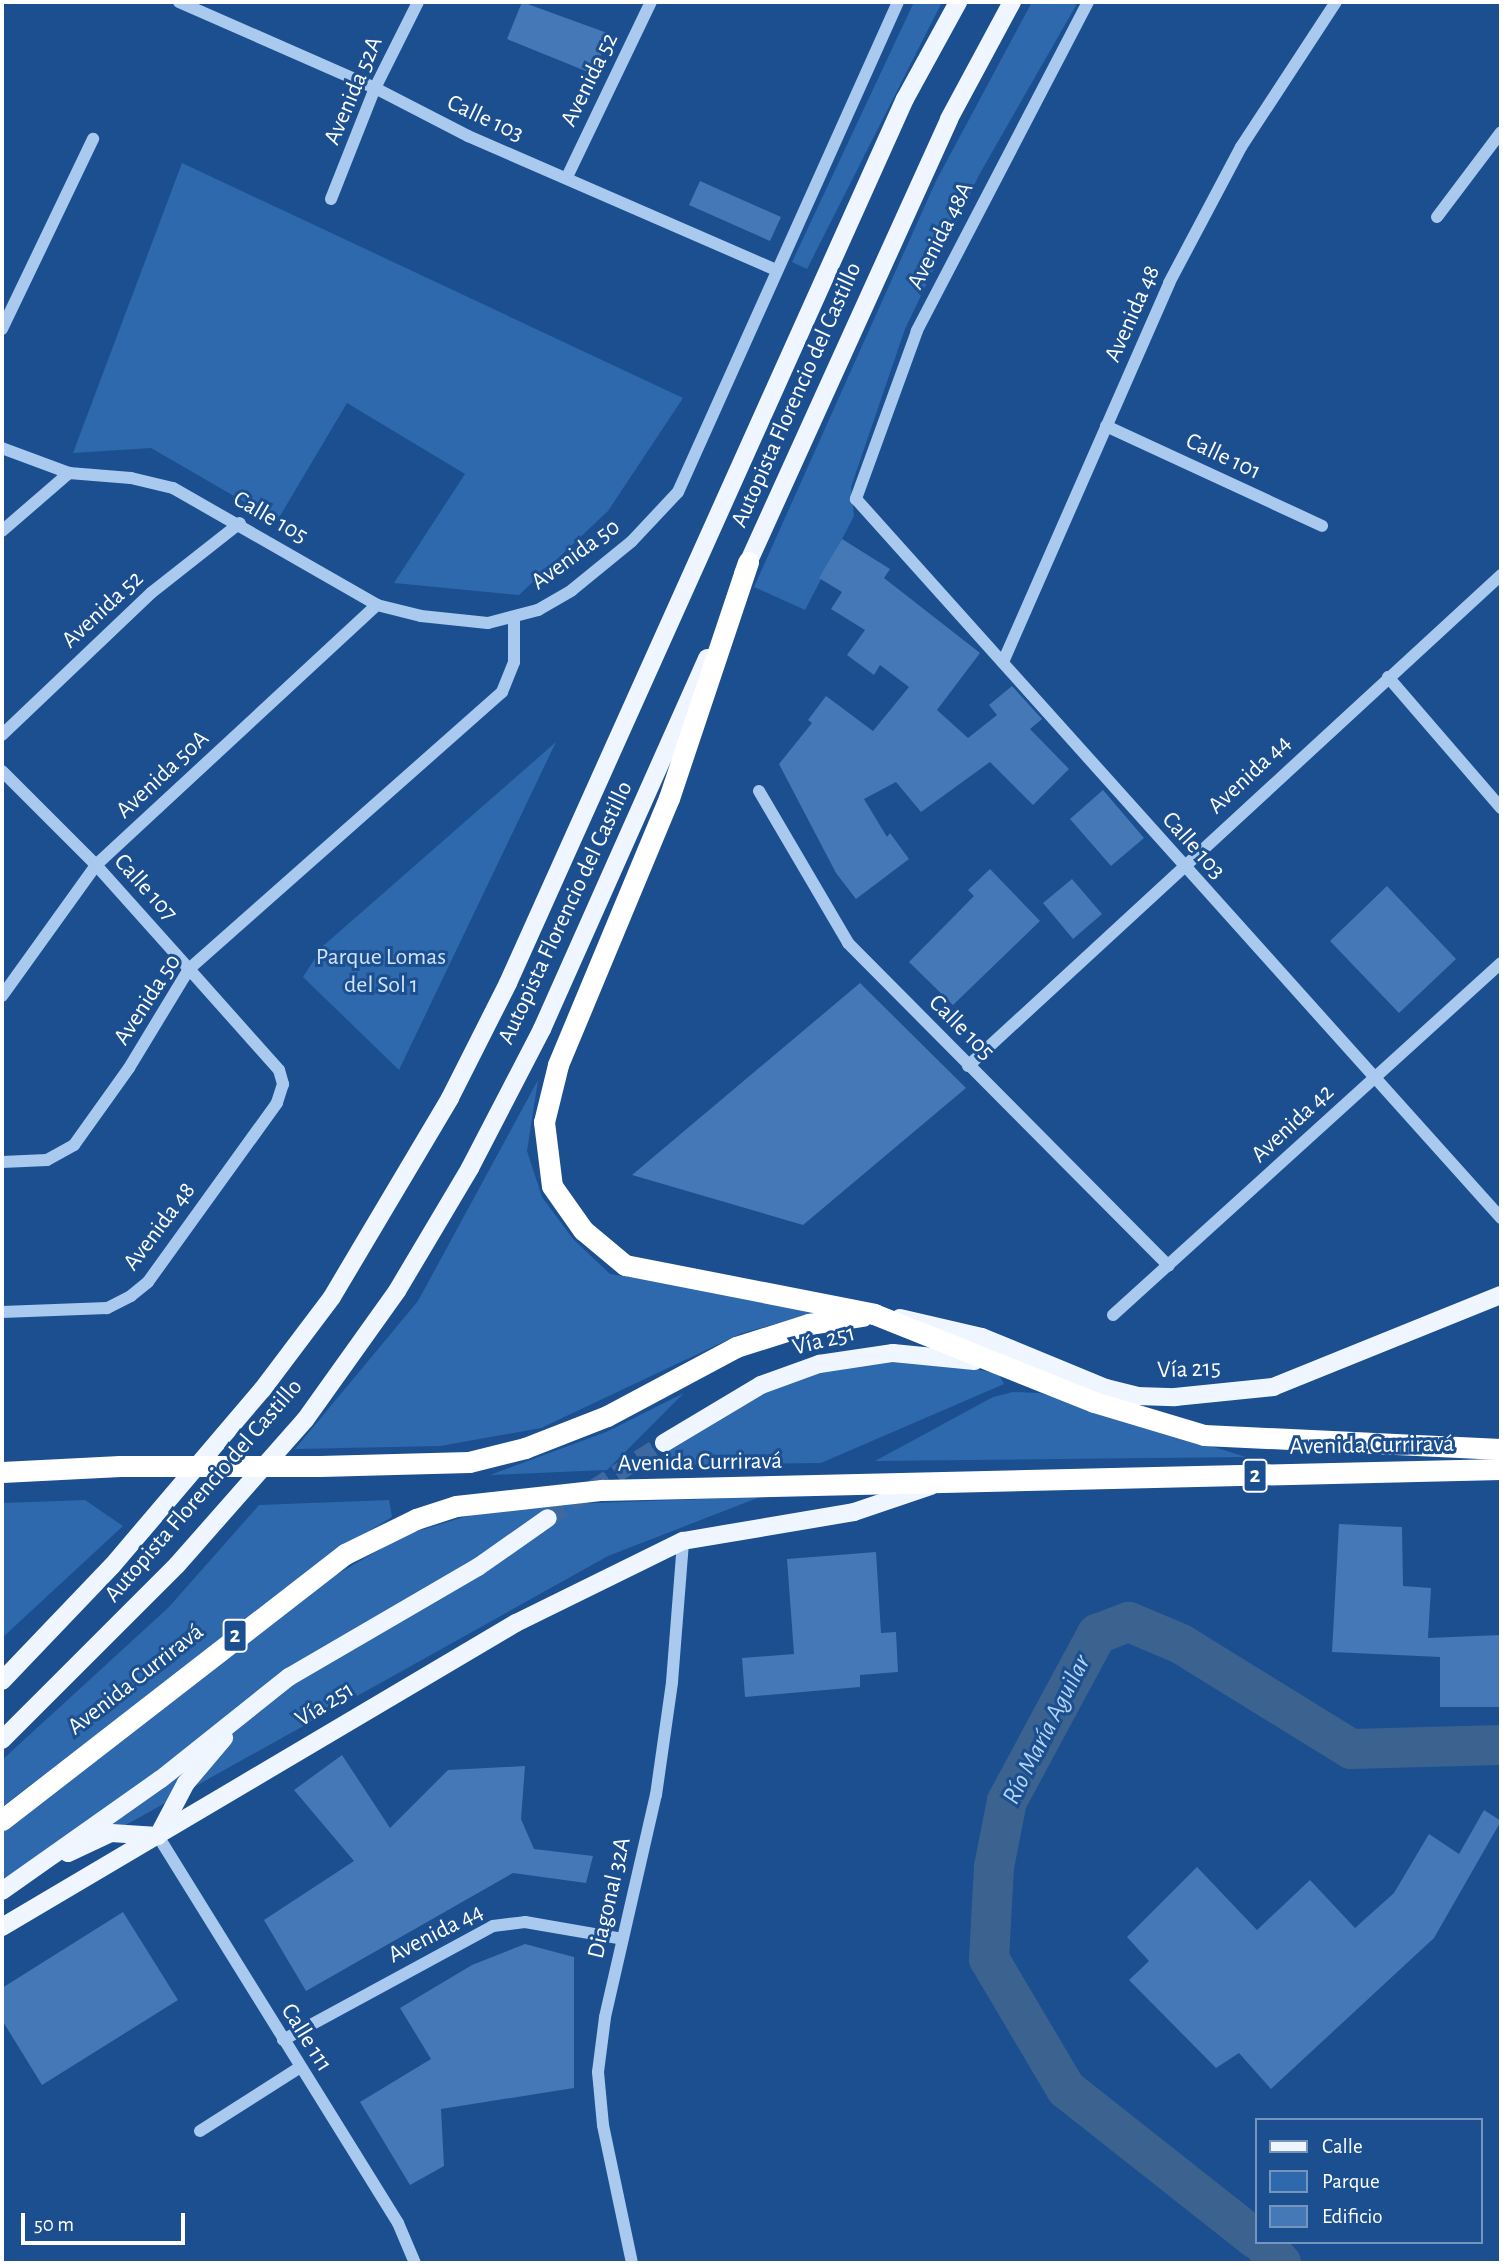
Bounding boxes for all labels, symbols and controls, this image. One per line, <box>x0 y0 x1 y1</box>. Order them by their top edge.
street label: Avenida 52 <box>555 28 625 132</box>
street label: Avenida 52A <box>318 33 390 149</box>
street label: Calle 103 <box>442 89 528 149</box>
street label: Avenida 48A <box>902 177 980 295</box>
street label: Autopista Florencio del Castillo <box>725 258 869 532</box>
street label: Avenida 48 <box>1099 261 1167 367</box>
street label: Calle 101 <box>1181 427 1265 487</box>
street label: Calle 105 <box>228 485 312 551</box>
street label: Avenida 50 <box>526 513 626 597</box>
street label: Avenida 52 <box>56 565 150 655</box>
street label: Avenida 50A <box>111 725 215 825</box>
street label: Avenida 44 <box>1202 729 1298 821</box>
street label: Autopista Florencio del Castillo <box>492 777 640 1049</box>
street label: Calle 103 <box>1155 806 1231 886</box>
street label: Calle 107 <box>107 848 183 928</box>
park label: Parque Lomas del Sol 1 <box>316 944 446 1000</box>
street label: Avenida 50 <box>108 949 188 1051</box>
street label: Calle 105 <box>922 989 1000 1067</box>
street label: Avenida 42 <box>1246 1079 1340 1169</box>
street label: Avenida 48 <box>118 1177 202 1277</box>
street label: Vía 251 <box>790 1319 858 1363</box>
street label: Vía 215 <box>1157 1354 1221 1386</box>
street label: Autopista Florencio del Castillo <box>99 1373 309 1609</box>
street label: Avenida Curriravá <box>1289 1430 1455 1462</box>
street label: Avenida Curriravá <box>617 1447 783 1479</box>
road number: 2 <box>1241 1456 1269 1496</box>
road number: 2 <box>221 1616 249 1656</box>
street label: Avenida Curriravá <box>62 1618 210 1742</box>
water label: Río María Aguilar <box>996 1650 1098 1810</box>
street label: Vía 251 <box>290 1676 360 1734</box>
street label: Diagonal 32A <box>582 1835 638 1961</box>
street label: Avenida 44 <box>384 1898 488 1970</box>
street label: Calle 111 <box>274 1998 338 2078</box>
legend <box>1254 2118 1482 2244</box>
text: Calle <box>1322 2136 1363 2157</box>
text: Parque <box>1322 2171 1380 2192</box>
scale bar <box>24 2198 189 2242</box>
text: Edificio <box>1322 2206 1383 2227</box>
text: 50 m <box>34 2214 74 2235</box>

